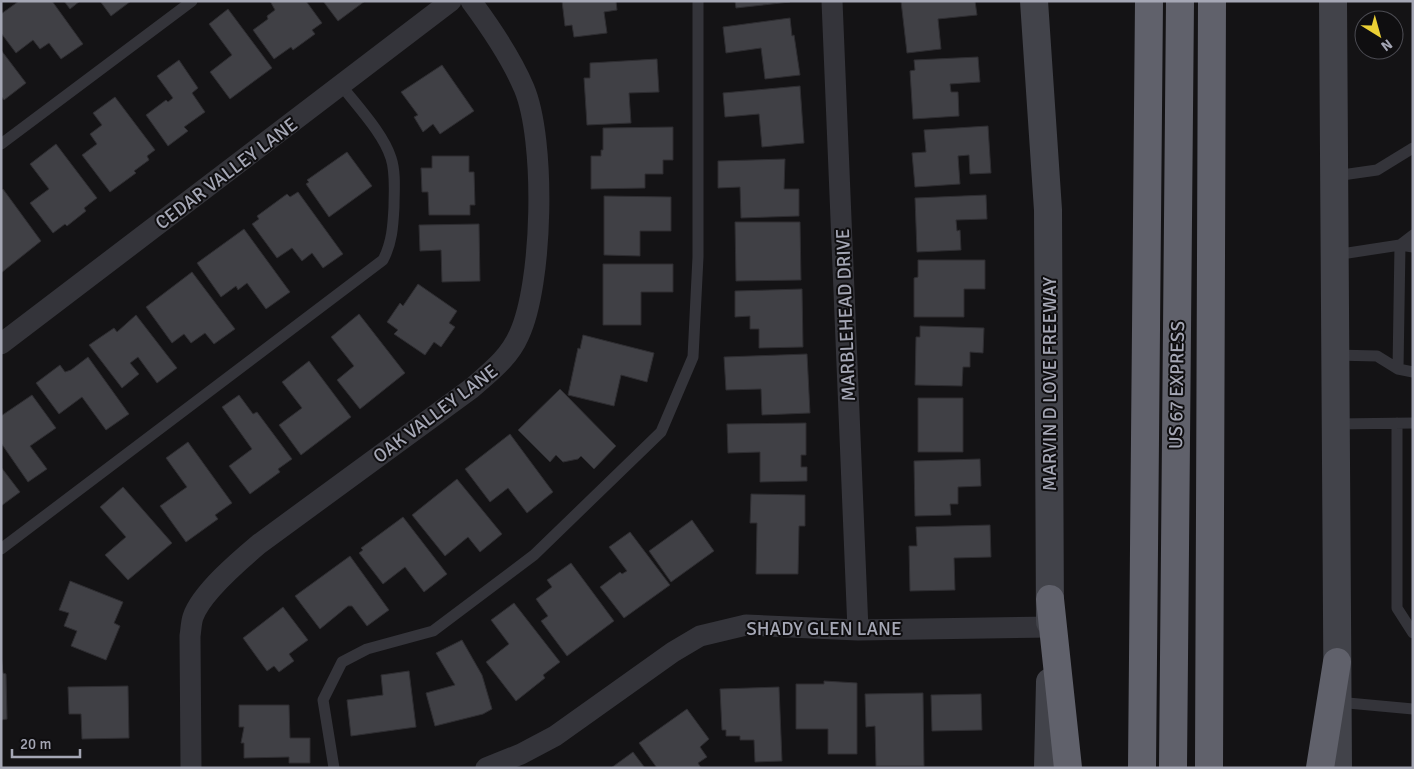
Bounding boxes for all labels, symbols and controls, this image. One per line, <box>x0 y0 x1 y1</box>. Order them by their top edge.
north arrow <box>1354 10 1404 60</box>
text: N <box>1378 35 1396 55</box>
street label: CEDAR VALLEY LANE <box>151 112 303 235</box>
street label: MARBLEHEAD DRIVE <box>831 228 861 402</box>
street label: MARVIN D LOVE FREEWAY <box>1038 276 1062 491</box>
street label: US 67 EXPRESS <box>1164 321 1190 449</box>
street label: OAK VALLEY LANE <box>369 359 503 468</box>
street label: SHADY GLEN LANE <box>746 617 902 641</box>
scale bar <box>12 726 80 758</box>
text: 20 m <box>20 735 51 753</box>

